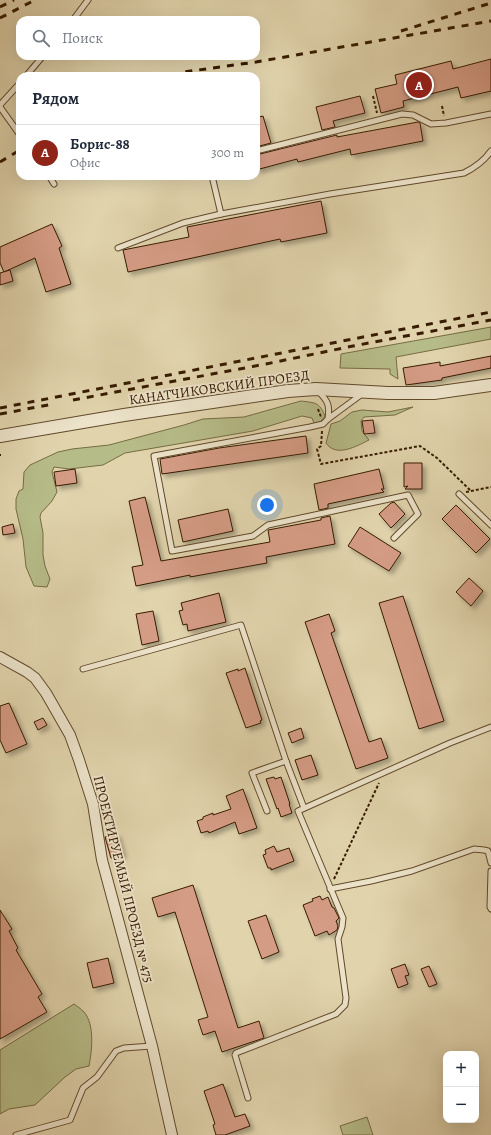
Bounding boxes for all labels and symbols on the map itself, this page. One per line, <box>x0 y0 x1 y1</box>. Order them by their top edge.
pin: A <box>406 70 432 100</box>
street label: КАНАТЧИКОВСКИЙ ПРОЕЗД <box>128 365 311 410</box>
your location <box>257 495 277 515</box>
street label: ПРОЕКТИРУЕМЫЙ ПРОЕЗД № 475 <box>89 774 158 985</box>

